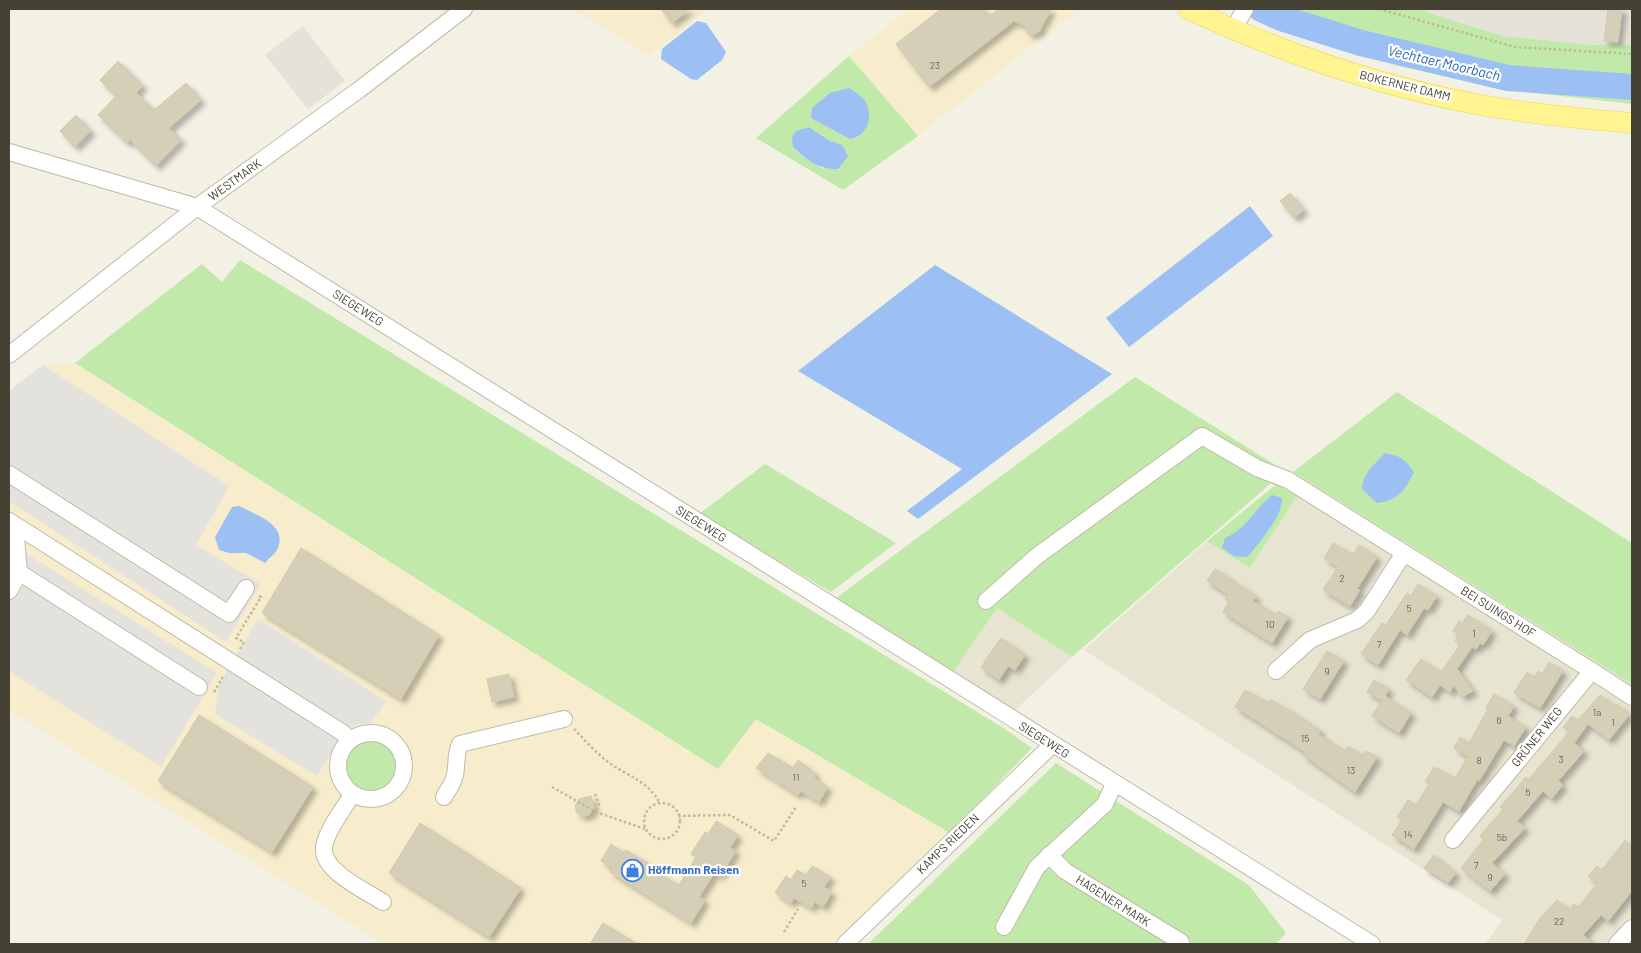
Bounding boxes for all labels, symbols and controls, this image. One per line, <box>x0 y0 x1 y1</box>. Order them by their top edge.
water label: Vechtaer Moorbach <box>1386 41 1502 84</box>
house number: 23 <box>930 59 940 71</box>
street label: BOKERNER DAMM <box>1358 67 1452 103</box>
street label: WESTMARK <box>205 155 264 203</box>
street label: SIEGEWEG <box>331 286 386 328</box>
street label: SIEGEWEG <box>674 502 729 544</box>
house number: 2 <box>1339 572 1345 584</box>
street label: BEI SUINGS HOF <box>1459 583 1539 640</box>
house number: 5 <box>1406 602 1412 614</box>
house number: 10 <box>1265 618 1275 630</box>
house number: 1 <box>1472 627 1476 639</box>
house number: 7 <box>1377 638 1382 650</box>
house number: 9 <box>1324 665 1330 677</box>
street label: GRÜNER WEG <box>1508 704 1564 769</box>
house number: 1a <box>1593 706 1601 718</box>
house number: 6 <box>1496 714 1502 726</box>
house number: 1 <box>1611 716 1615 728</box>
street label: SIEGEWEG <box>1017 718 1072 760</box>
house number: 15 <box>1301 732 1309 744</box>
house number: 3 <box>1558 753 1564 765</box>
house number: 8 <box>1476 754 1482 766</box>
house number: 13 <box>1347 764 1355 776</box>
house number: 11 <box>792 771 800 783</box>
house number: 5 <box>1525 786 1531 798</box>
street label: KAMPS RIEDEN <box>913 810 981 876</box>
house number: 14 <box>1403 828 1413 840</box>
house number: 5b <box>1497 831 1507 843</box>
shop icon: Höffmann Reisen <box>620 858 644 882</box>
house number: 7 <box>1474 859 1479 871</box>
place label: Höffmann Reisen <box>648 862 739 876</box>
house number: 9 <box>1487 871 1493 883</box>
street label: HAGENER MARK <box>1074 872 1154 929</box>
house number: 5 <box>801 877 807 889</box>
house number: 22 <box>1554 915 1564 927</box>

